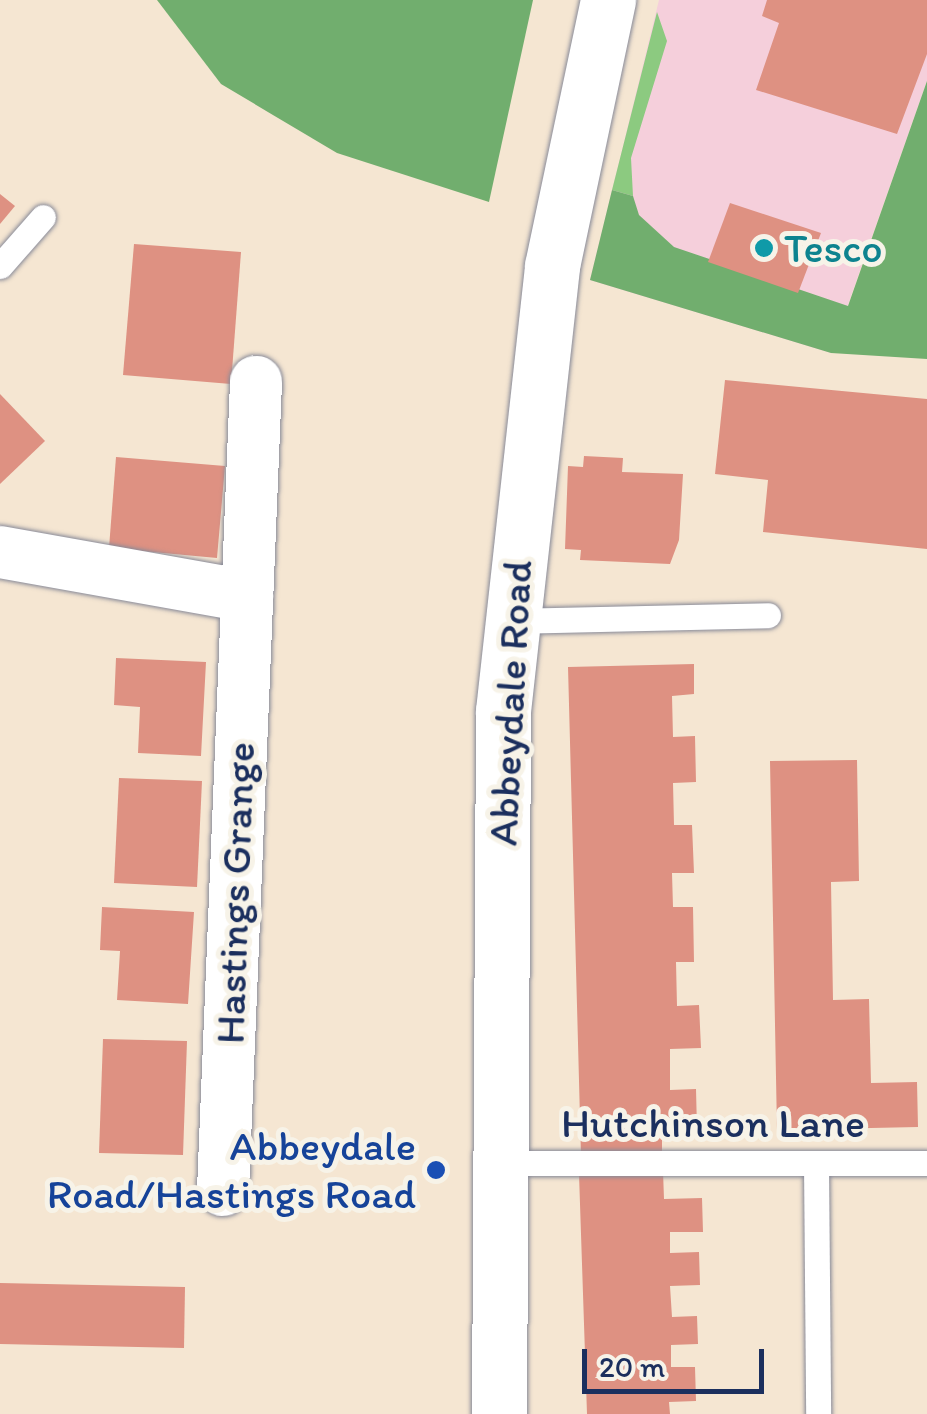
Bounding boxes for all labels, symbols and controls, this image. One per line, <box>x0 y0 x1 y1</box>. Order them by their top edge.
place label: Tesco <box>784 223 883 273</box>
marker: Tesco <box>753 237 775 259</box>
street label: Abbeydale Road <box>477 559 543 847</box>
street label: Hastings Grange <box>205 742 265 1044</box>
street label: Hutchinson Lane <box>561 1098 865 1148</box>
place label: Abbeydale Road/Hastings Road <box>48 1121 416 1220</box>
marker: Abbeydale Road/Hastings Road <box>425 1159 447 1181</box>
scale bar <box>587 1329 770 1391</box>
text: 20 m <box>599 1348 665 1385</box>

